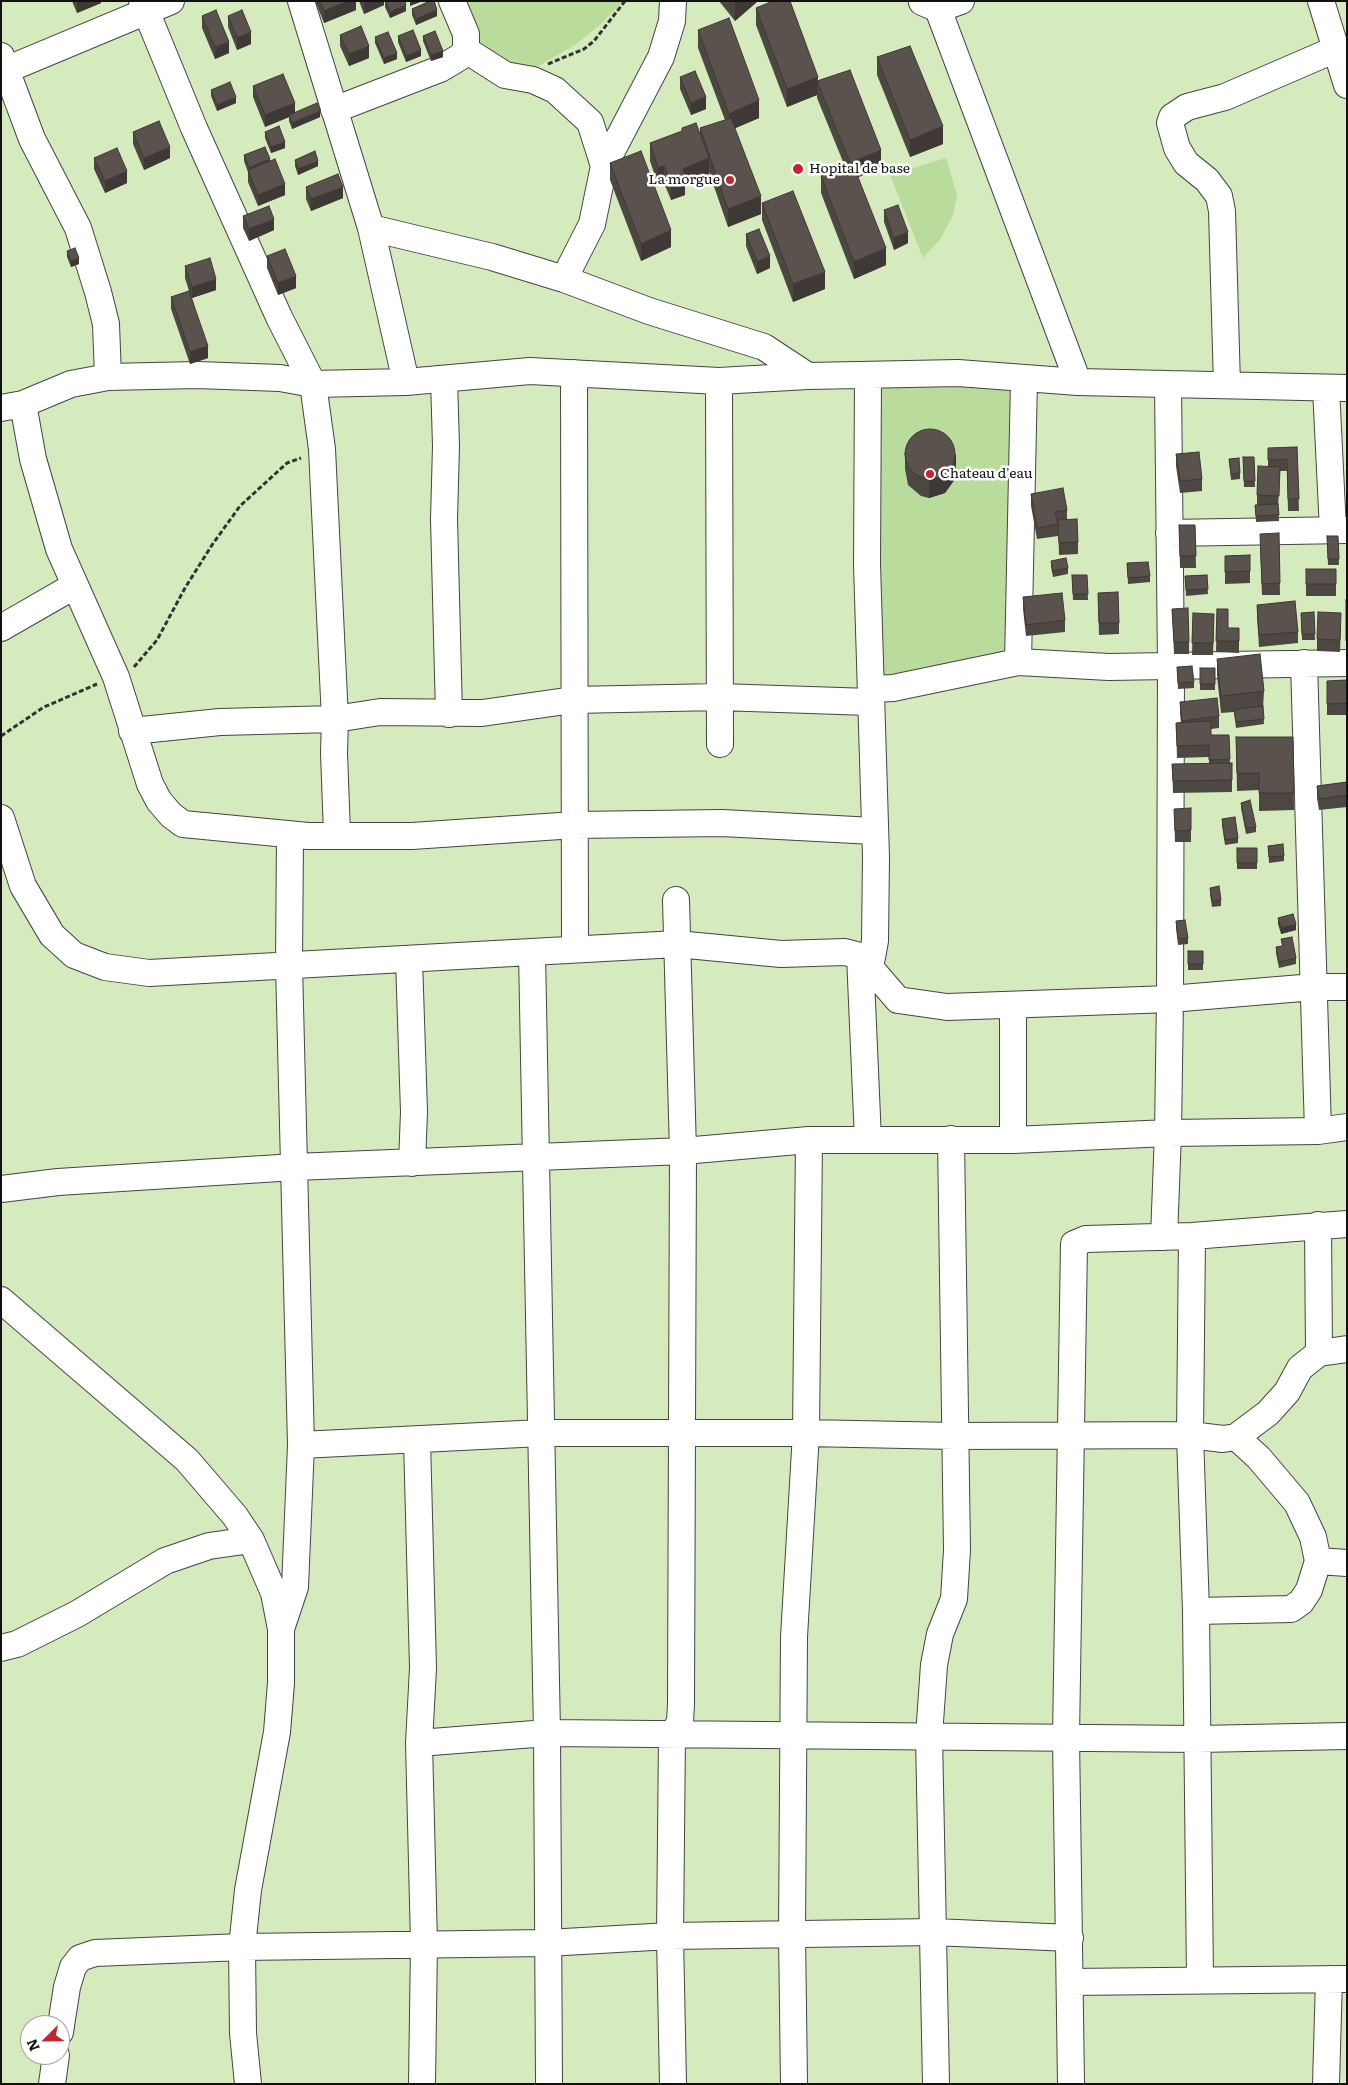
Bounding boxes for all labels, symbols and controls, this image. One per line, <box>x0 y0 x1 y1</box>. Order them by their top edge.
place label: Hopital de base <box>809 161 910 177</box>
marker: Hopital de base <box>791 162 805 176</box>
place label: La morgue <box>649 172 720 188</box>
marker: La morgue <box>724 174 736 186</box>
place label: Chateau d'eau <box>940 466 1033 482</box>
marker: Chateau d'eau <box>924 468 936 480</box>
north arrow <box>20 2015 70 2065</box>
text: N <box>21 2036 44 2055</box>

